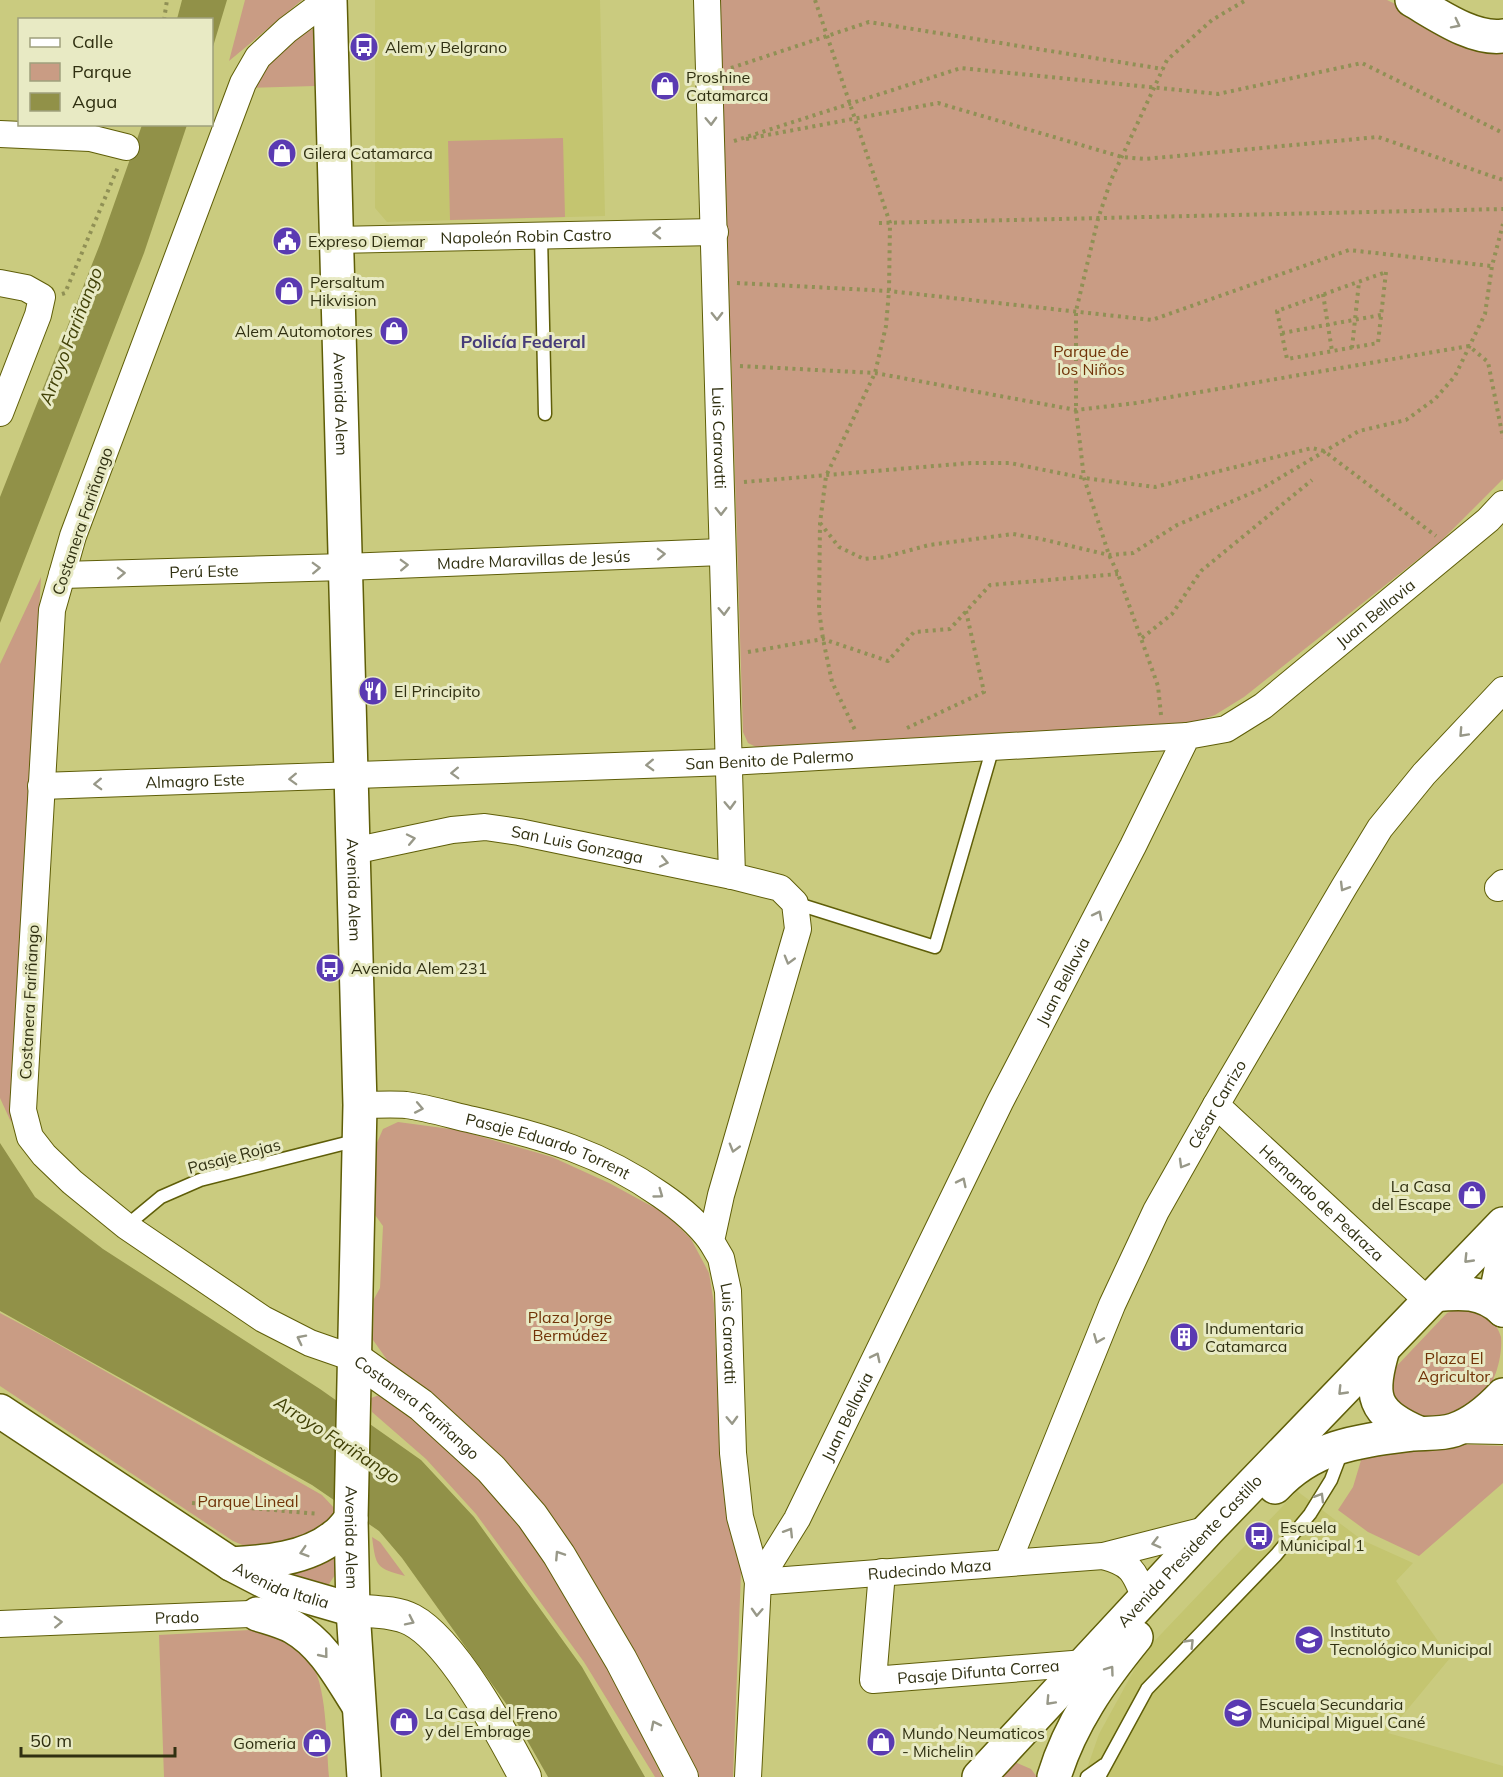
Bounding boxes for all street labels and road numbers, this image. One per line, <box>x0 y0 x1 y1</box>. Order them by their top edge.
street label: Napoleón Robin Castro <box>440 224 612 248</box>
street label: Avenida Alem <box>330 352 352 456</box>
street label: Luis Caravatti <box>708 387 731 489</box>
street label: Costanera Fariñango <box>47 444 117 598</box>
street label: Madre Maravillas de Jesús <box>437 546 631 573</box>
street label: Perú Este <box>169 560 239 582</box>
street label: Juan Bellavia <box>1332 575 1419 651</box>
street label: San Benito de Palermo <box>685 745 854 774</box>
street label: Almagro Este <box>145 769 245 792</box>
street label: San Luis Gonzaga <box>510 821 645 867</box>
street label: Avenida Alem <box>343 838 366 942</box>
street label: Costanera Fariñango <box>15 924 43 1080</box>
street label: Juan Bellavia <box>1032 934 1094 1029</box>
street label: César Carrizo <box>1183 1056 1250 1152</box>
street label: Pasaje Eduardo Torrent <box>464 1109 634 1183</box>
street label: Pasaje Rojas <box>185 1134 283 1178</box>
street label: Hernando de Pedraza <box>1255 1140 1388 1265</box>
street label: Luis Caravatti <box>716 1281 741 1385</box>
street label: Costanera Fariñango <box>350 1351 484 1464</box>
street label: Juan Bellavia <box>817 1369 877 1464</box>
street label: Avenida Presidente Castillo <box>1113 1470 1266 1631</box>
street label: Avenida Alem <box>341 1486 363 1589</box>
street label: Rudecindo Maza <box>867 1554 992 1584</box>
street label: Avenida Italia <box>230 1557 332 1613</box>
street label: Prado <box>154 1606 199 1628</box>
street label: Pasaje Difunta Correa <box>896 1655 1060 1688</box>

